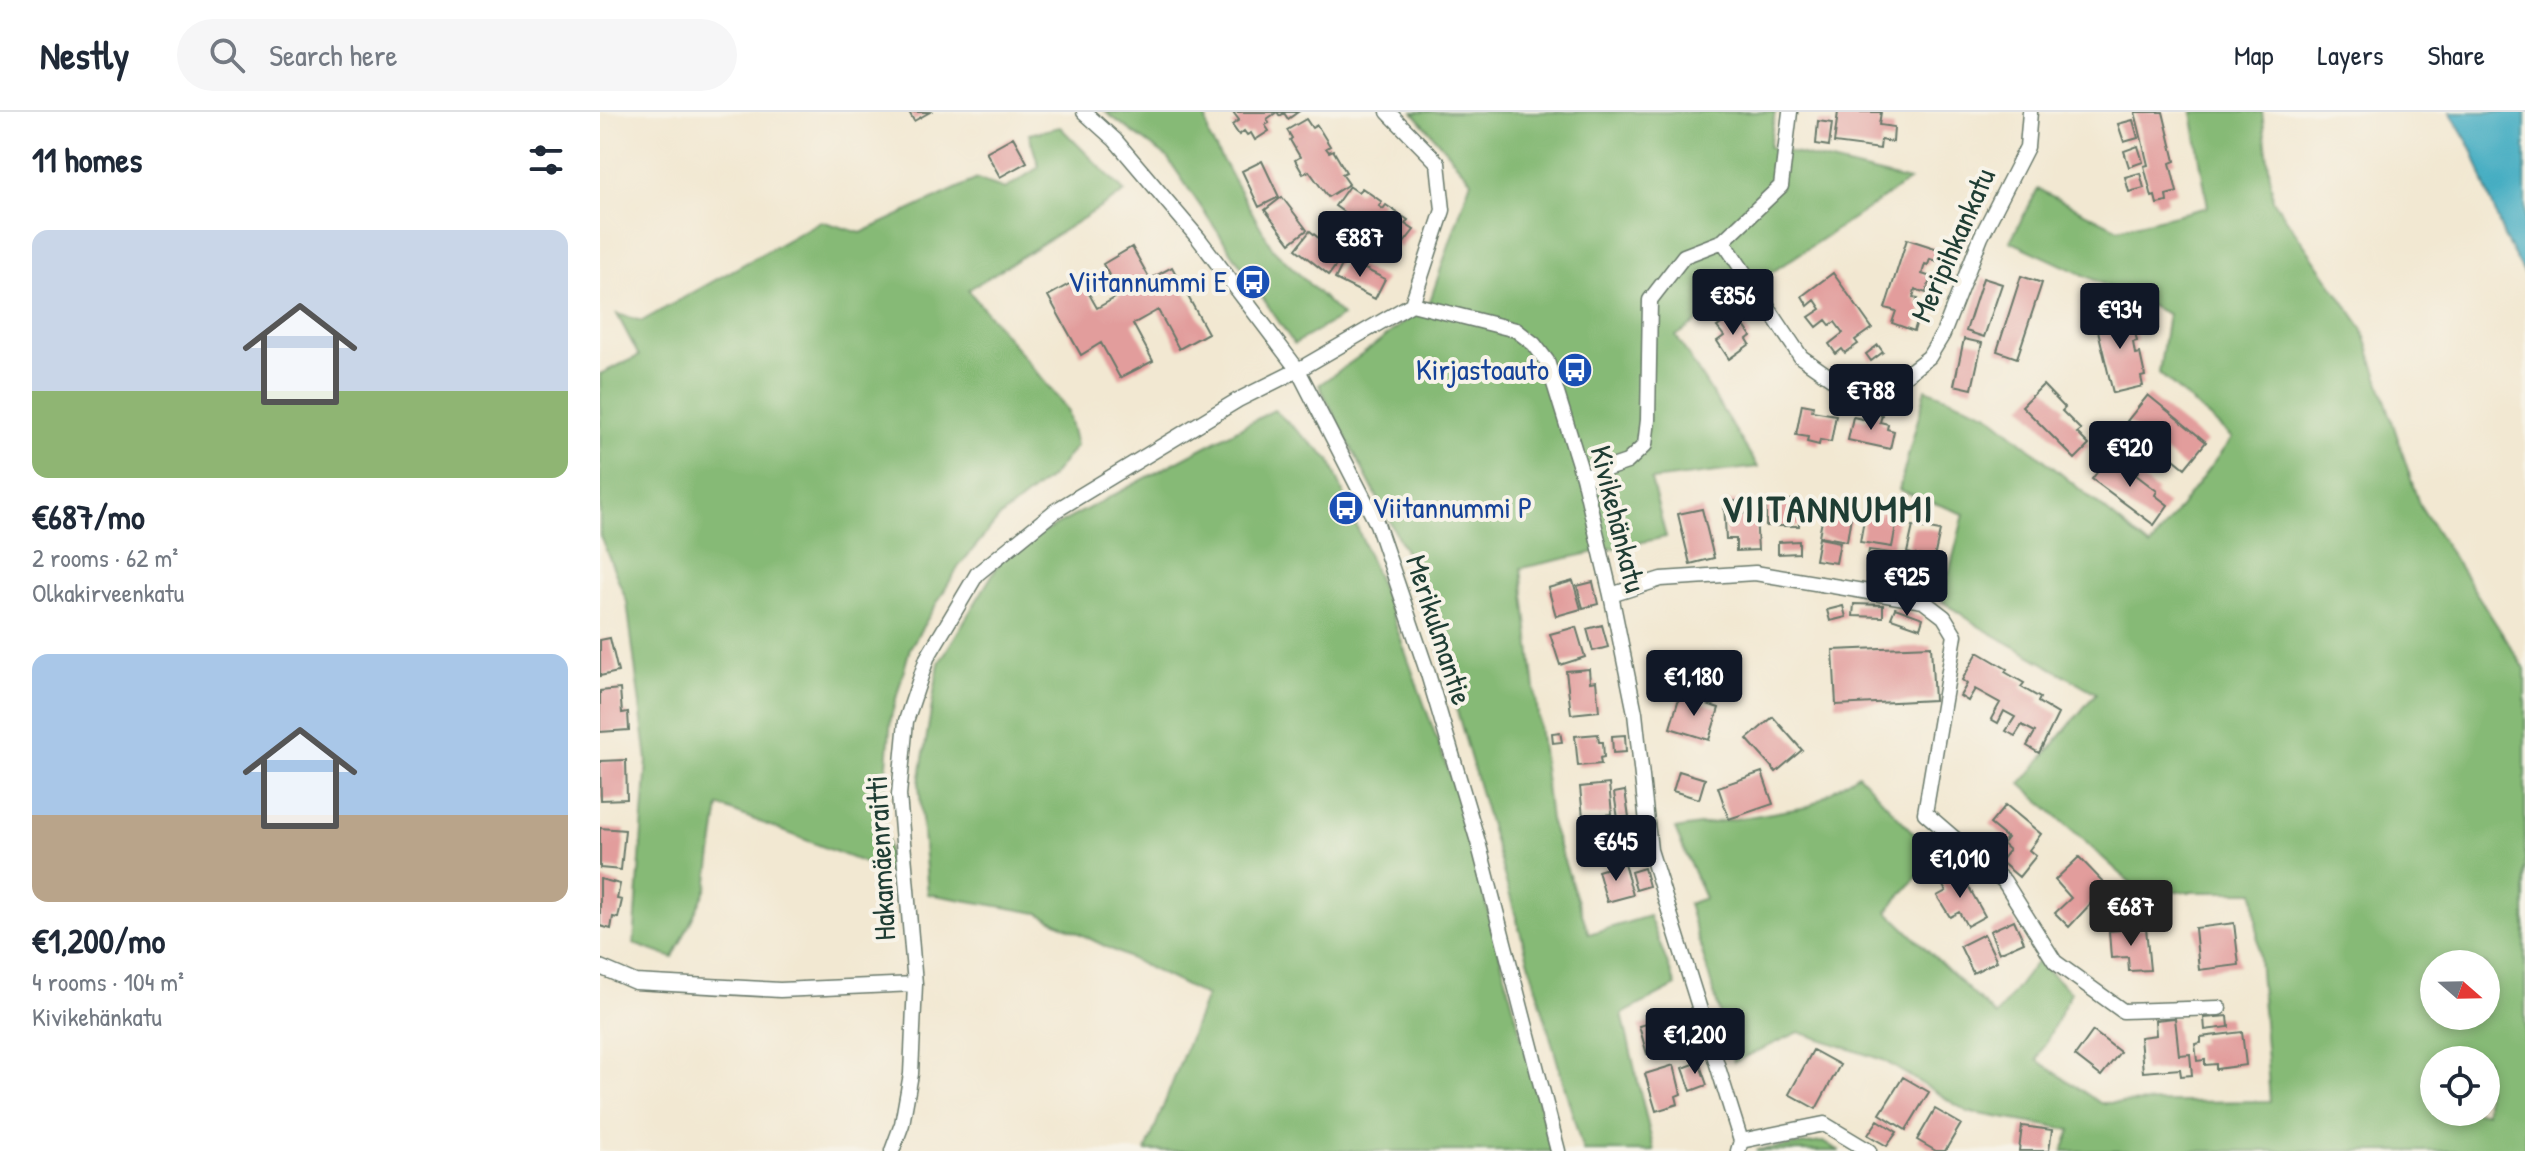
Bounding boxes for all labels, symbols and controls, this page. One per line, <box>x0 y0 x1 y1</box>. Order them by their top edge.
search box <box>177 19 737 91</box>
text: Nestly <box>40 29 129 81</box>
icon: search <box>205 33 249 77</box>
text: Search here <box>269 35 397 75</box>
text: Map <box>2234 36 2274 74</box>
text: Layers <box>2318 36 2383 74</box>
text: Share <box>2427 36 2485 74</box>
text: 11 homes <box>32 137 142 183</box>
icon: filters <box>524 138 568 182</box>
street label: Meripihkankatu <box>1900 161 2004 328</box>
pin: €887 <box>1313 211 1407 279</box>
text: €887 <box>1336 219 1384 254</box>
place label: Viitannummi E <box>1068 261 1227 301</box>
bus stop icon: Viitannummi E <box>1234 263 1272 301</box>
pin: €856 <box>1686 269 1780 337</box>
text: €856 <box>1710 277 1756 312</box>
icon: home <box>228 282 372 426</box>
pin: €934 <box>2073 283 2167 351</box>
text: €934 <box>2098 291 2142 326</box>
place label: Kirjastoauto <box>1416 349 1549 389</box>
bus stop icon: Kirjastoauto <box>1556 351 1594 389</box>
pin: €788 <box>1824 364 1918 432</box>
text: €788 <box>1847 372 1895 407</box>
pin: €920 <box>2083 421 2177 489</box>
text: €920 <box>2107 429 2153 464</box>
street label: Kivikehänkatu <box>1581 441 1657 596</box>
district label: VIITANNUMMI <box>1721 482 1935 534</box>
place label: Viitannummi P <box>1372 487 1532 527</box>
bus stop icon: Viitannummi P <box>1327 489 1365 527</box>
text: €687/mo <box>32 494 145 540</box>
text: 2 rooms · 62 m² <box>32 540 178 575</box>
street label: Merikulmantie <box>1397 550 1483 710</box>
pin: €925 <box>1860 550 1954 618</box>
text: €925 <box>1884 558 1930 593</box>
text: Olkakirveenkatu <box>32 575 184 610</box>
pin: €1,180 <box>1629 650 1759 718</box>
text: €1,180 <box>1664 658 1724 693</box>
icon: home <box>228 706 372 850</box>
street label: Hakamäenraitti <box>856 775 904 942</box>
pin: €645 <box>1569 815 1663 883</box>
text: €645 <box>1594 823 1638 858</box>
pin: €1,010 <box>1895 832 2025 900</box>
text: €1,010 <box>1930 840 1990 875</box>
pin: €687 <box>2084 880 2178 948</box>
text: €687 <box>2107 888 2155 923</box>
text: €1,200/mo <box>32 918 165 964</box>
north arrow <box>2420 950 2500 1030</box>
map controls <box>2420 950 2500 1126</box>
text: 4 rooms · 104 m² <box>32 964 184 999</box>
text: Kivikehänkatu <box>32 999 162 1034</box>
pin: €1,200 <box>1630 1008 1760 1076</box>
text: €1,200 <box>1664 1016 1726 1051</box>
button: locate <box>2420 1046 2500 1126</box>

